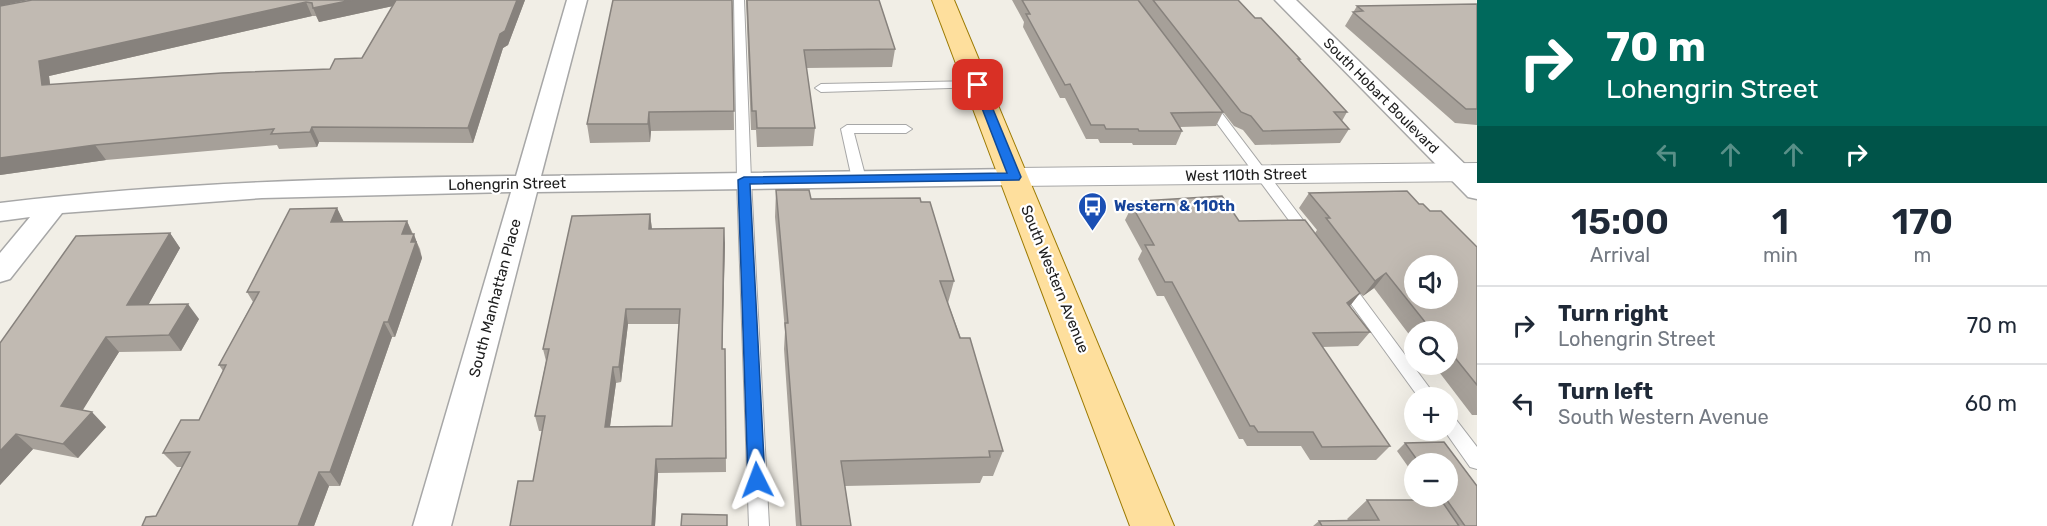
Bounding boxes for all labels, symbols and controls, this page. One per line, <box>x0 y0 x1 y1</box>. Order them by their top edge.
text: 70 m <box>1606 22 1706 72</box>
icon: right <box>1507 24 1585 102</box>
street label: South Hobart Boulevard <box>1320 35 1442 157</box>
pin <box>952 59 1003 110</box>
icon: arrive <box>961 68 994 101</box>
text: Lohengrin Street <box>1606 73 1818 105</box>
icon: left <box>1651 138 1684 171</box>
icon: ahead <box>1714 138 1747 171</box>
icon: ahead <box>1777 138 1810 171</box>
icon: right <box>1840 138 1873 171</box>
street label: West 110th Street <box>1185 165 1307 185</box>
street label: Lohengrin Street <box>448 174 566 194</box>
bus stop icon: Western & 110th <box>1077 190 1109 232</box>
place label: Western & 110th <box>1114 197 1235 215</box>
text: 15:00 <box>1571 200 1669 243</box>
text: 1 <box>1772 200 1789 243</box>
text: 170 <box>1892 200 1953 243</box>
street label: South Western Avenue <box>1017 202 1093 356</box>
street label: South Manhattan Place <box>465 217 525 379</box>
text: Arrival <box>1590 243 1650 267</box>
text: min <box>1763 243 1798 267</box>
text: m <box>1914 243 1931 267</box>
map controls <box>1404 255 1458 507</box>
button: sound <box>1404 255 1458 309</box>
text: Turn right <box>1558 300 1668 327</box>
icon: right <box>1507 309 1540 342</box>
text: 70 m <box>1967 312 2017 339</box>
button: search <box>1404 321 1458 375</box>
text: Lohengrin Street <box>1558 327 1715 351</box>
text: Turn left <box>1558 378 1653 405</box>
button: + <box>1404 387 1458 441</box>
icon: left <box>1507 387 1540 420</box>
text: 60 m <box>1965 390 2017 417</box>
text: South Western Avenue <box>1558 405 1769 429</box>
position arrow <box>725 448 789 512</box>
button: − <box>1404 453 1458 507</box>

